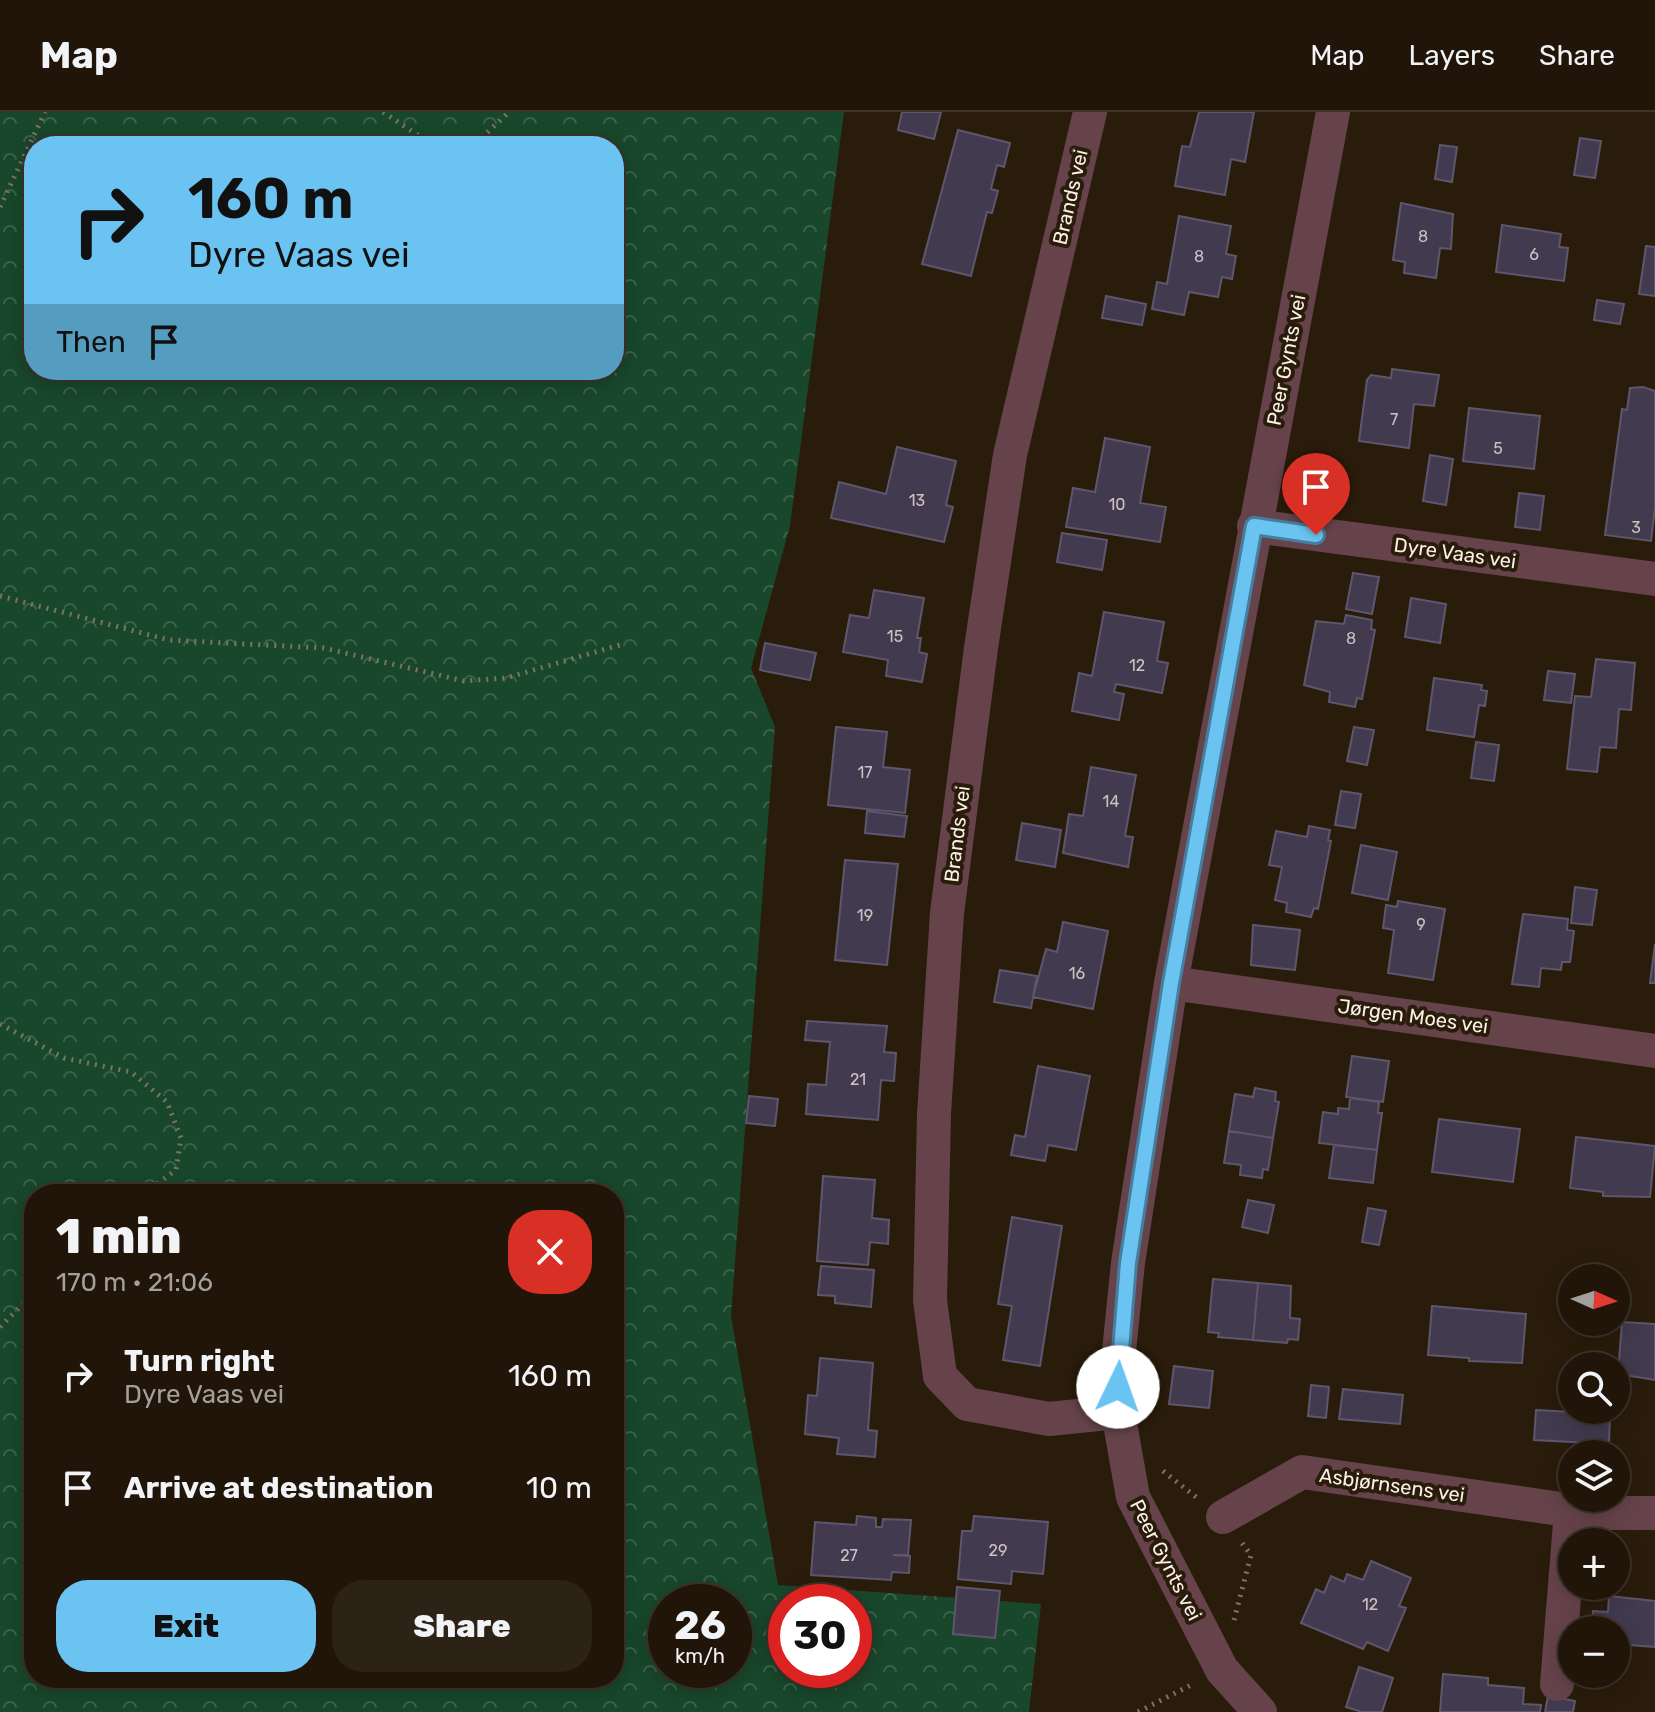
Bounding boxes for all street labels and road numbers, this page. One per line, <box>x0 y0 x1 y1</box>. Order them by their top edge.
street label: Brands vei <box>1047 147 1093 247</box>
street label: Peer Gynts vei <box>1262 292 1310 428</box>
street label: Dyre Vaas vei <box>1392 533 1518 573</box>
street label: Brands vei <box>939 784 975 884</box>
street label: Jørgen Moes vei <box>1336 994 1490 1038</box>
street label: Asbjørnsens vei <box>1318 1463 1466 1507</box>
street label: Peer Gynts vei <box>1125 1495 1207 1625</box>

